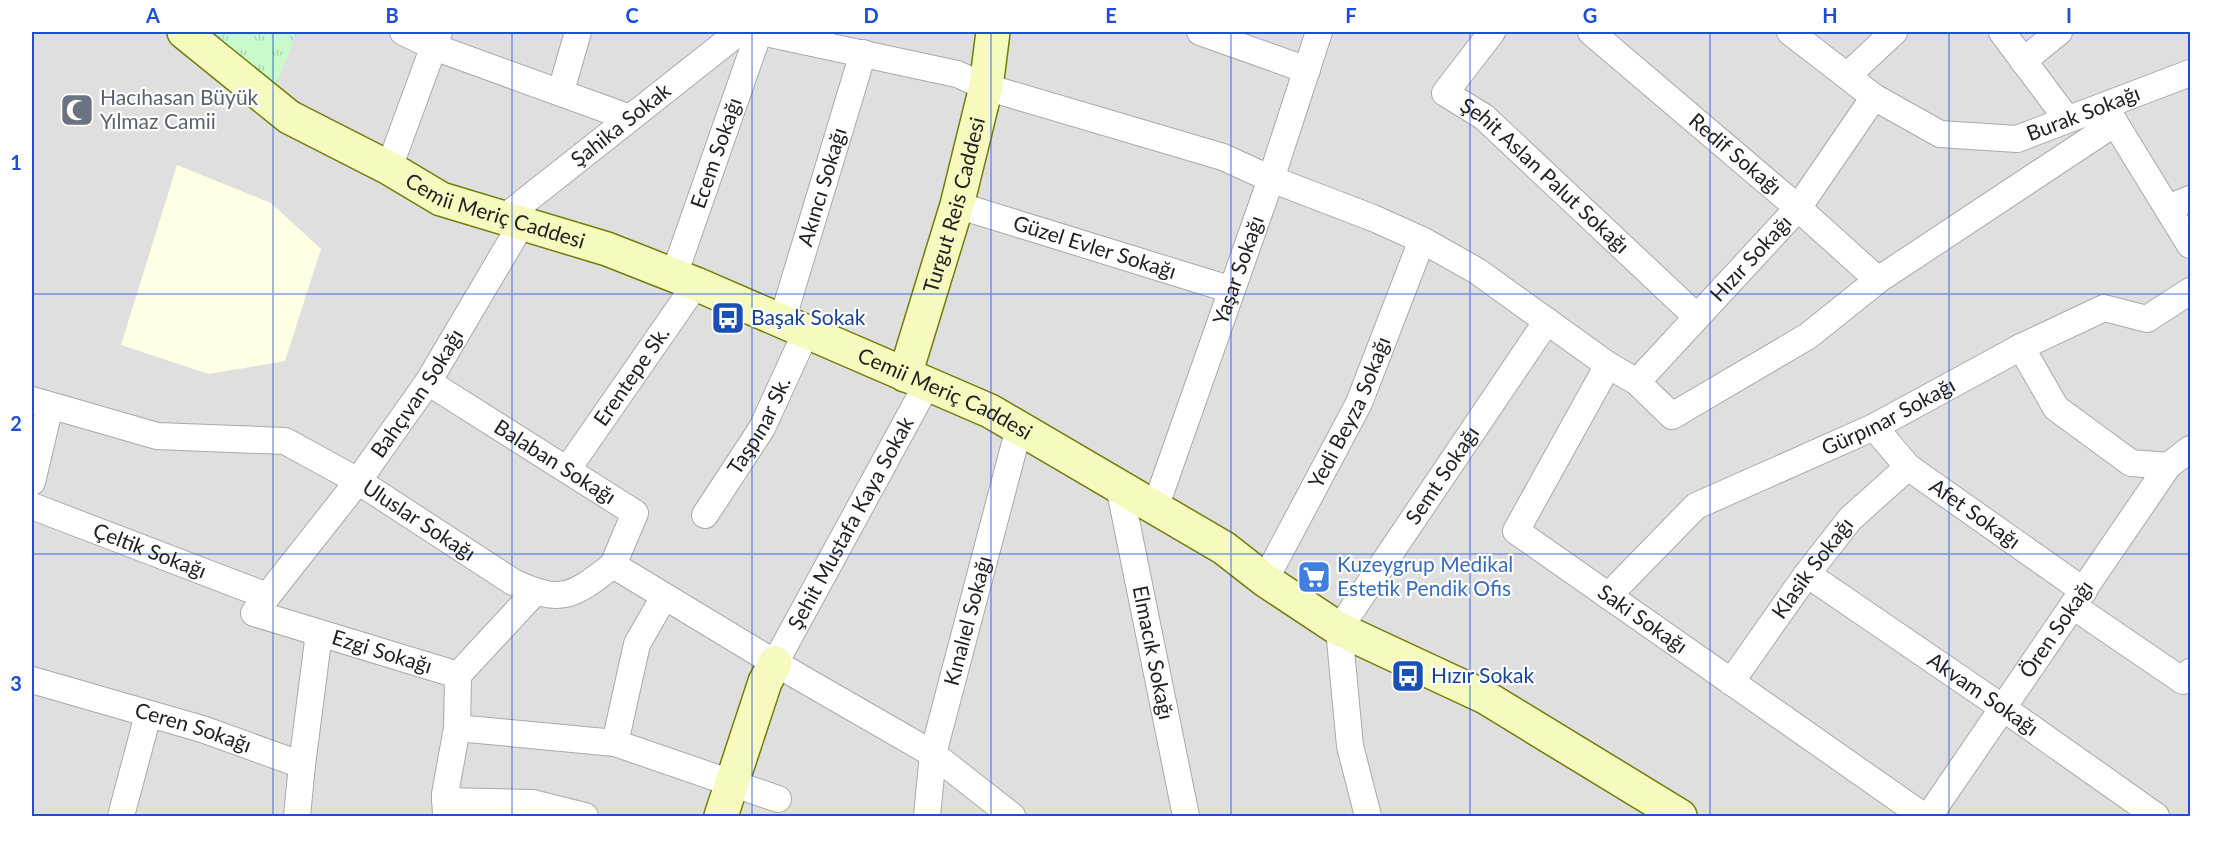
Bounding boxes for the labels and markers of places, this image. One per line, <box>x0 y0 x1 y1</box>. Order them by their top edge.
place label: Hacıhasan Büyük Yılmaz Camii <box>100 84 259 133</box>
mosque icon: Hacıhasan Büyük Yılmaz Camii <box>59 92 95 128</box>
bus stop icon: Başak Sokak <box>710 300 746 336</box>
place label: Başak Sokak <box>751 304 866 329</box>
place label: Kuzeygrup Medikal Estetik Pendik Ofis <box>1337 551 1513 600</box>
supermarket icon: Kuzeygrup Medikal Estetik Pendik Ofis <box>1296 559 1332 595</box>
bus stop icon: Hızır Sokak <box>1390 658 1426 694</box>
place label: Hızır Sokak <box>1431 662 1534 687</box>

